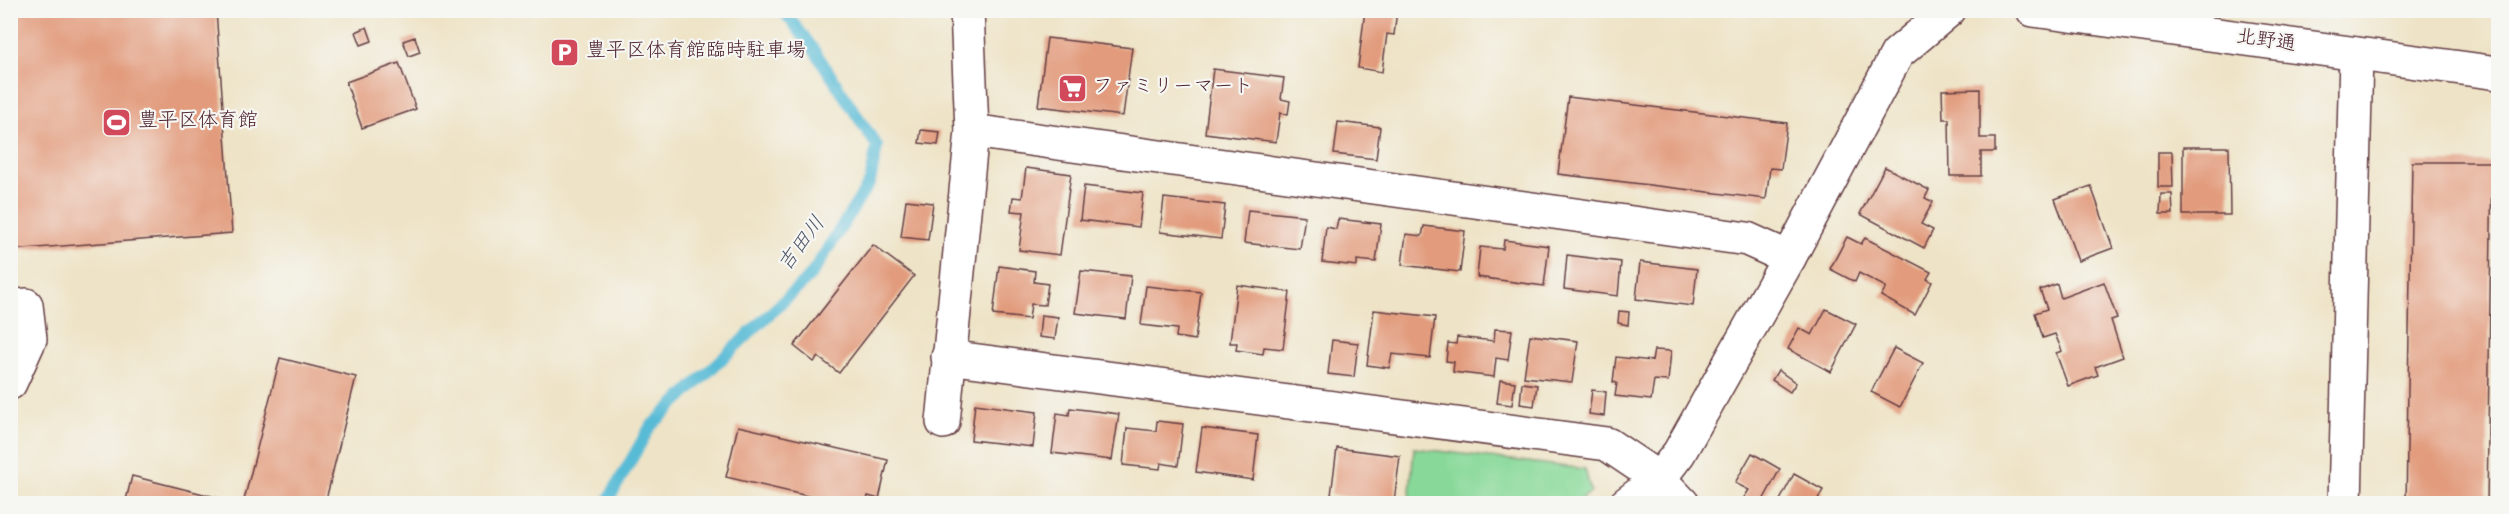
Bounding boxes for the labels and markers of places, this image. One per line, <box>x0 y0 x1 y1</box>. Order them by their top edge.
parking icon: 豊平区体育館臨時駐車場 <box>549 36 581 68</box>
place label: 豊平区体育館臨時駐車場 <box>586 38 806 66</box>
supermarket icon: ファミリーマート <box>1056 72 1088 104</box>
place label: ファミリーマート <box>1093 74 1253 102</box>
sports icon: 豊平区体育館 <box>101 106 133 138</box>
place label: 豊平区体育館 <box>138 108 258 136</box>

